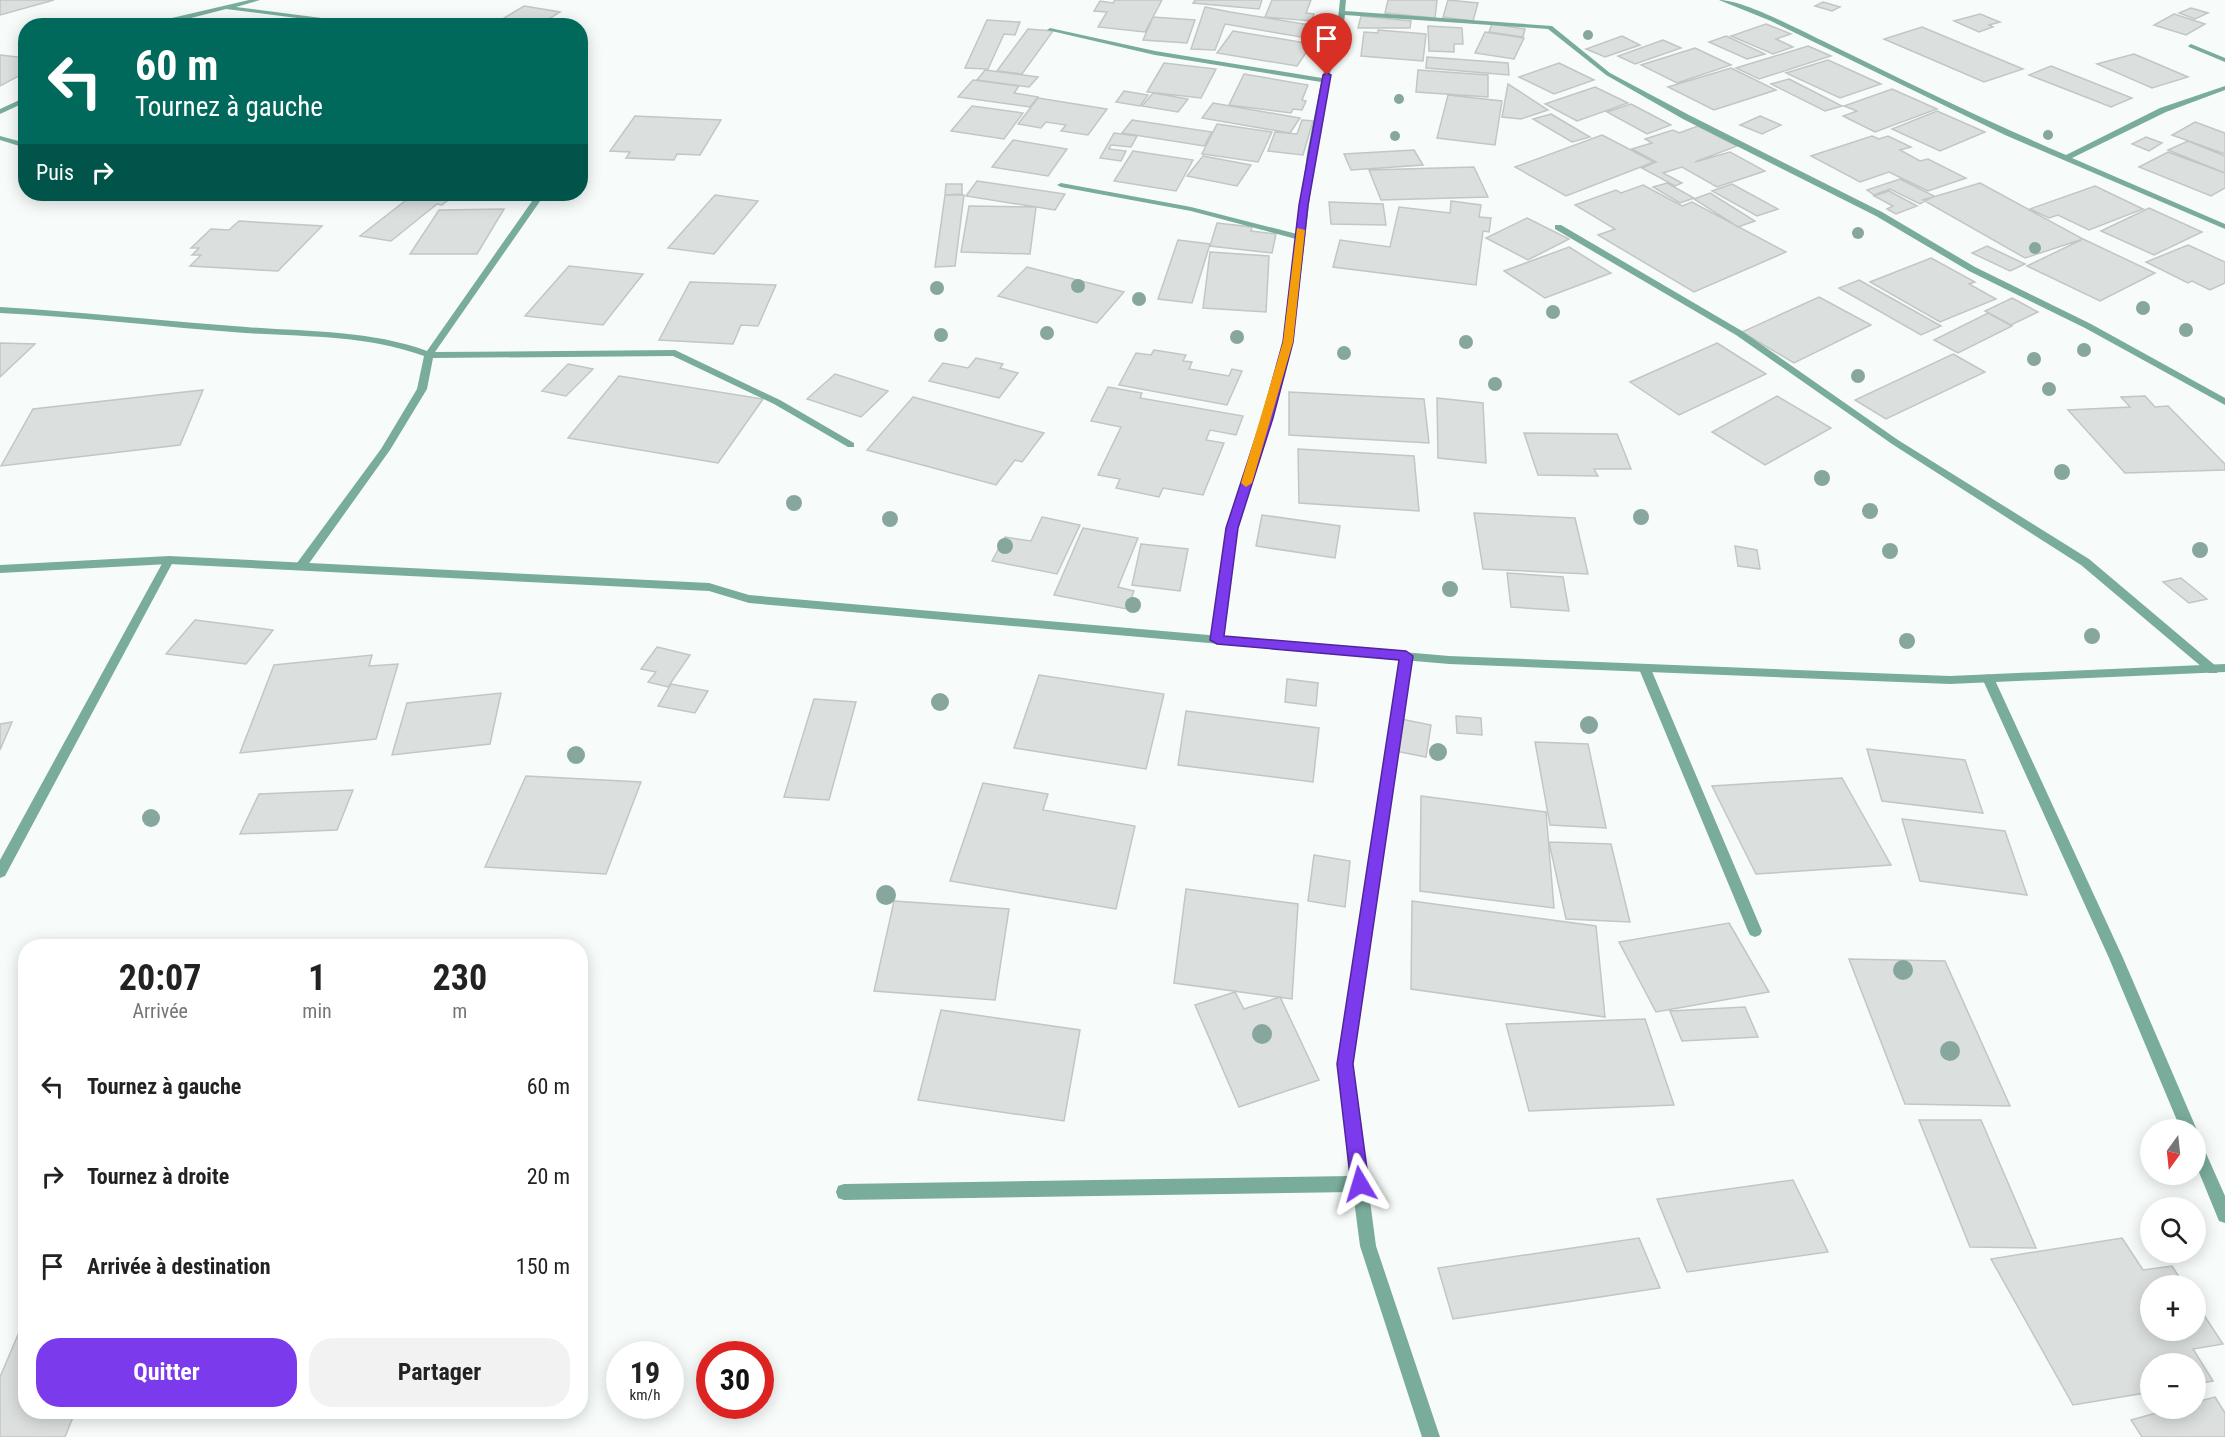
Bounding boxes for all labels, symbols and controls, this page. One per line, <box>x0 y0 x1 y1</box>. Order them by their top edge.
pin <box>1301 13 1352 75</box>
icon: arrive <box>1310 22 1343 55</box>
text: 60 m <box>135 41 218 90</box>
icon: left <box>36 42 114 120</box>
text: Tournez à gauche <box>135 91 323 123</box>
icon: right <box>86 156 119 189</box>
text: Puis <box>36 160 74 185</box>
text: 20:07 <box>119 957 201 999</box>
text: 1 <box>308 957 326 999</box>
text: 230 <box>433 957 487 999</box>
text: Arrivée <box>132 999 188 1023</box>
text: min <box>302 999 332 1023</box>
text: m <box>452 999 467 1023</box>
icon: left <box>36 1070 69 1103</box>
text: Tournez à gauche <box>87 1074 241 1099</box>
text: 60 m <box>527 1074 570 1099</box>
north arrow <box>2140 1119 2206 1185</box>
map controls <box>2140 1119 2206 1419</box>
position arrow <box>1328 1152 1392 1216</box>
icon: right <box>36 1160 69 1193</box>
text: Tournez à droite <box>87 1164 229 1189</box>
text: 20 m <box>527 1164 570 1189</box>
button: search <box>2140 1197 2206 1263</box>
icon: arrive <box>36 1250 69 1283</box>
text: Arrivée à destination <box>87 1254 271 1279</box>
text: 150 m <box>516 1254 570 1279</box>
button: + <box>2140 1275 2206 1341</box>
button: Quitter <box>36 1338 297 1407</box>
button: Partager <box>309 1338 570 1407</box>
speed limit sign: 30 <box>696 1341 774 1419</box>
button: − <box>2140 1353 2206 1419</box>
text: 19 <box>630 1355 660 1390</box>
text: km/h <box>630 1386 660 1404</box>

